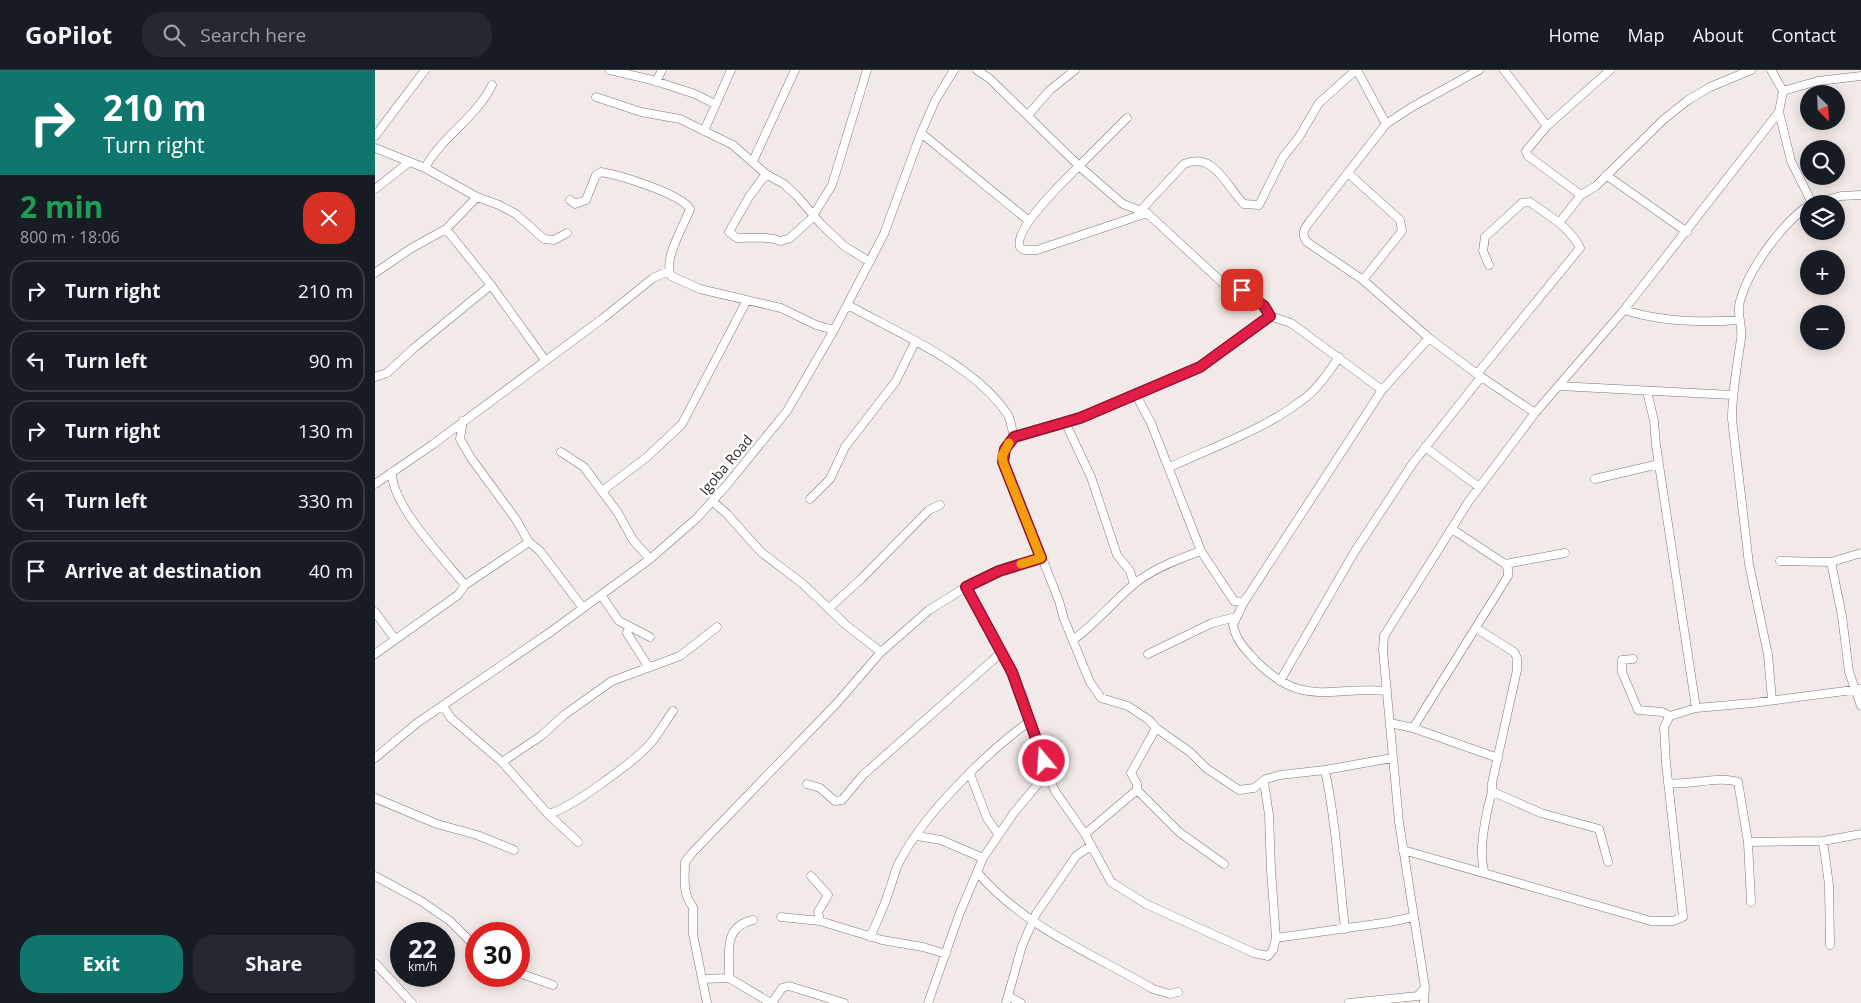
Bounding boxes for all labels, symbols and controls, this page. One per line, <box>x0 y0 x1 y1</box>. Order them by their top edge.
search box <box>142 12 492 57</box>
text: GoPilot <box>25 18 112 51</box>
icon: search <box>160 21 188 49</box>
text: Search here <box>200 22 306 48</box>
text: Home <box>1549 23 1599 47</box>
text: Map <box>1627 23 1665 47</box>
text: About <box>1693 23 1743 47</box>
text: Contact <box>1771 23 1836 47</box>
text: 210 m <box>103 84 207 131</box>
north arrow <box>1800 85 1845 130</box>
map controls <box>1800 85 1845 350</box>
icon: right <box>20 90 85 155</box>
text: Turn right <box>103 129 205 159</box>
button: search <box>1800 140 1845 185</box>
text: 2 min <box>20 186 103 227</box>
button: close <box>303 192 355 244</box>
button: layers <box>1800 195 1845 240</box>
text: 800 m · 18:06 <box>20 226 120 248</box>
button: + <box>1800 250 1845 295</box>
pin <box>1221 269 1263 311</box>
icon: arrive <box>1228 276 1256 304</box>
icon: right <box>22 277 50 305</box>
text: Turn right <box>65 278 160 304</box>
text: 210 m <box>298 278 353 304</box>
button: − <box>1800 305 1845 350</box>
icon: left <box>22 347 50 375</box>
text: Turn left <box>65 348 147 374</box>
text: 90 m <box>309 348 353 374</box>
icon: right <box>22 417 50 445</box>
text: Turn right <box>65 418 160 444</box>
text: 130 m <box>298 418 353 444</box>
street label: Igoba Road <box>695 430 756 499</box>
icon: left <box>22 487 50 515</box>
text: Turn left <box>65 488 147 514</box>
text: 330 m <box>298 488 353 514</box>
icon: arrive <box>22 557 50 585</box>
text: Arrive at destination <box>65 558 262 584</box>
text: 40 m <box>309 558 353 584</box>
position arrow <box>1017 734 1069 786</box>
speed limit sign: 30 <box>465 922 530 987</box>
text: 22 <box>408 931 437 965</box>
button: Exit <box>20 935 183 993</box>
button: Share <box>193 935 355 993</box>
text: km/h <box>408 958 437 975</box>

